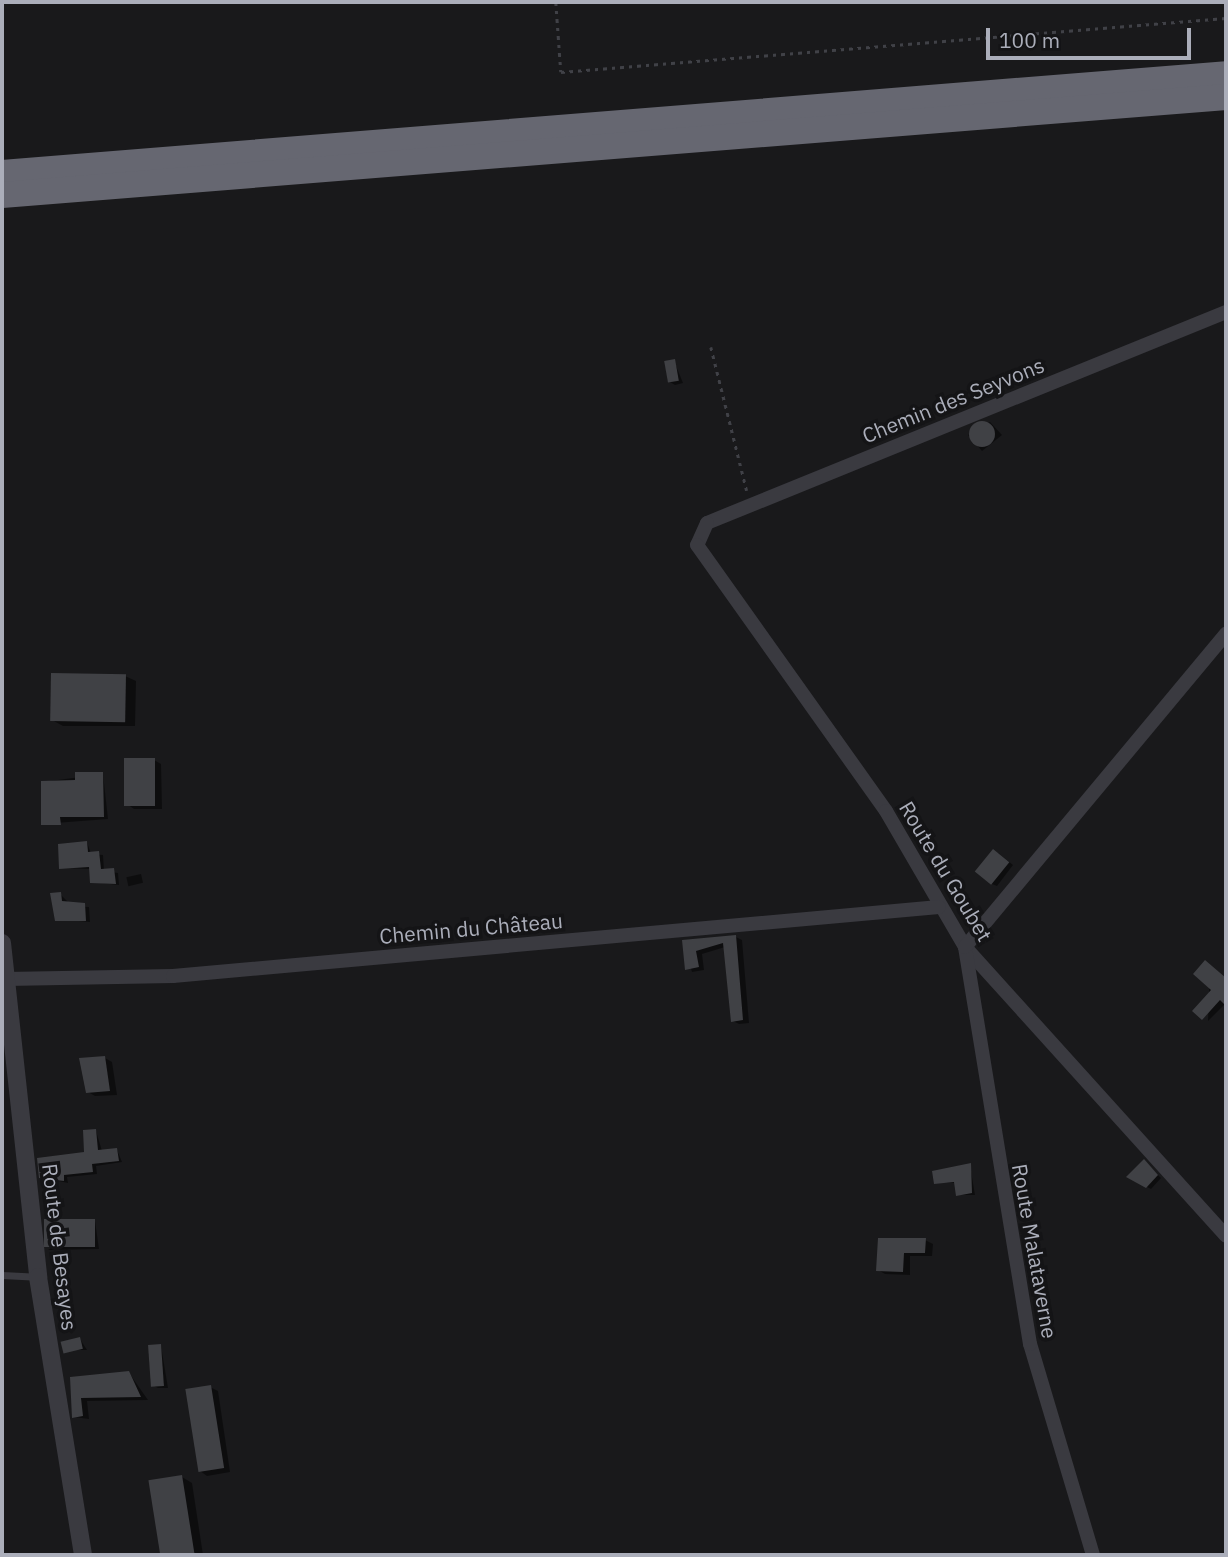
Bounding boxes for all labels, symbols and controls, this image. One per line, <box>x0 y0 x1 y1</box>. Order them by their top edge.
scale bar <box>990 14 1195 58</box>
text: 100 m <box>999 26 1060 54</box>
street label: Chemin des Seyvons <box>858 352 1048 448</box>
street label: Route du Goubet <box>894 796 998 946</box>
street label: Chemin du Château <box>378 907 564 949</box>
street label: Route de Besayes <box>37 1162 83 1332</box>
street label: Route Malataverne <box>1007 1162 1063 1340</box>

